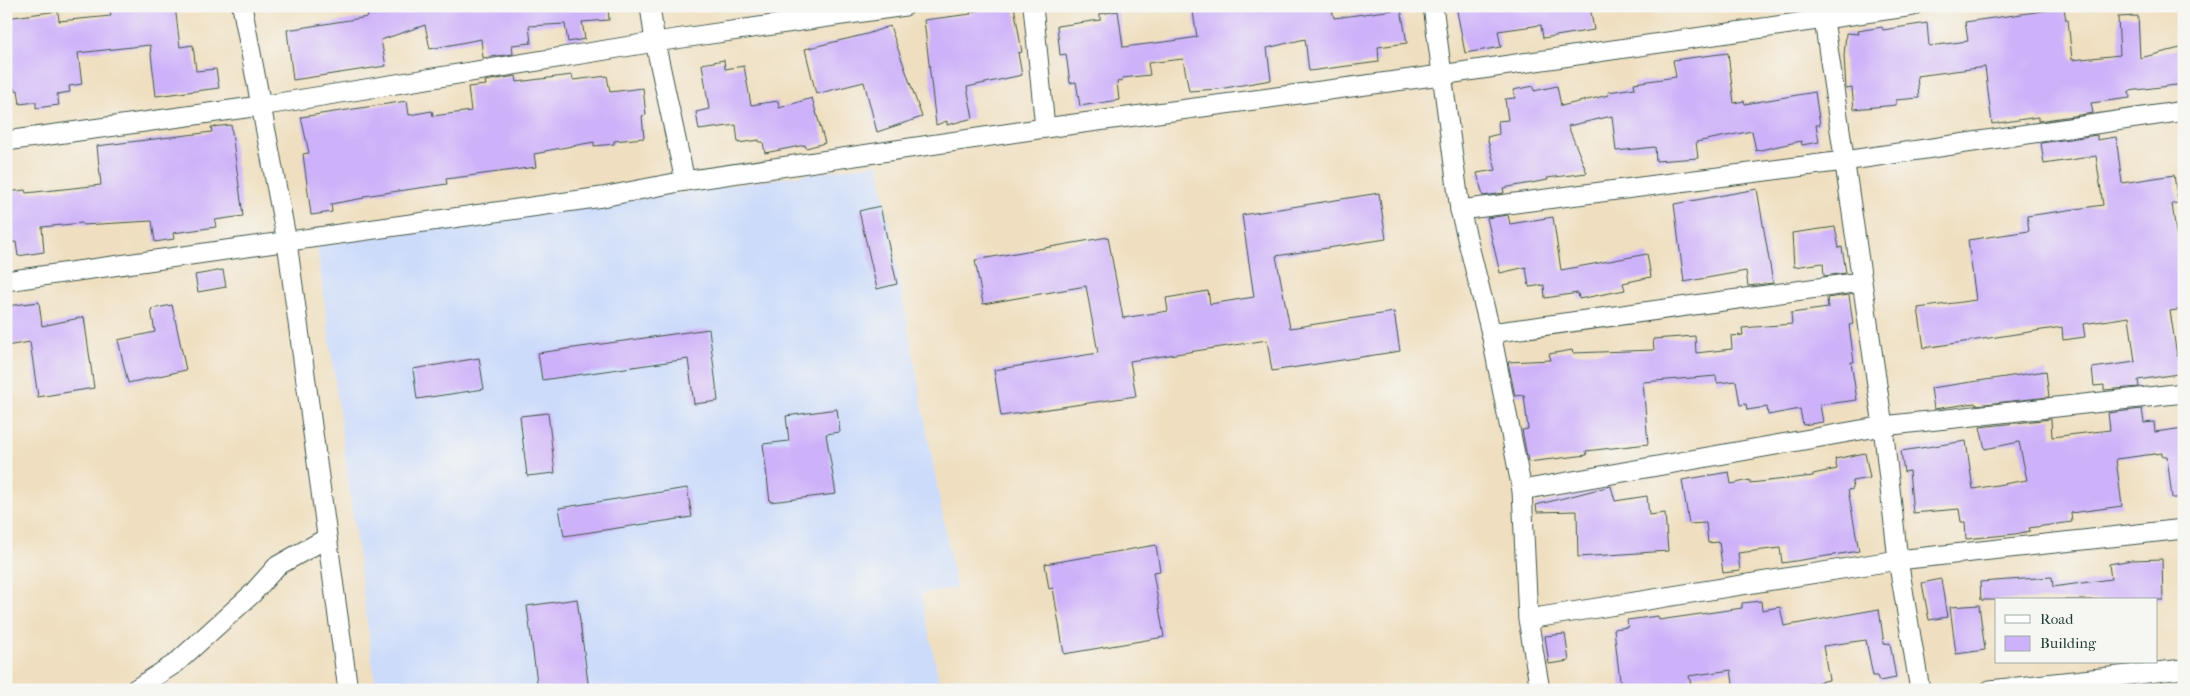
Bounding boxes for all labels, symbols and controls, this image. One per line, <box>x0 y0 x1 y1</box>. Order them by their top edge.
legend <box>1995 598 2158 664</box>
text: Road <box>2040 610 2074 628</box>
text: Building <box>2040 634 2097 652</box>

